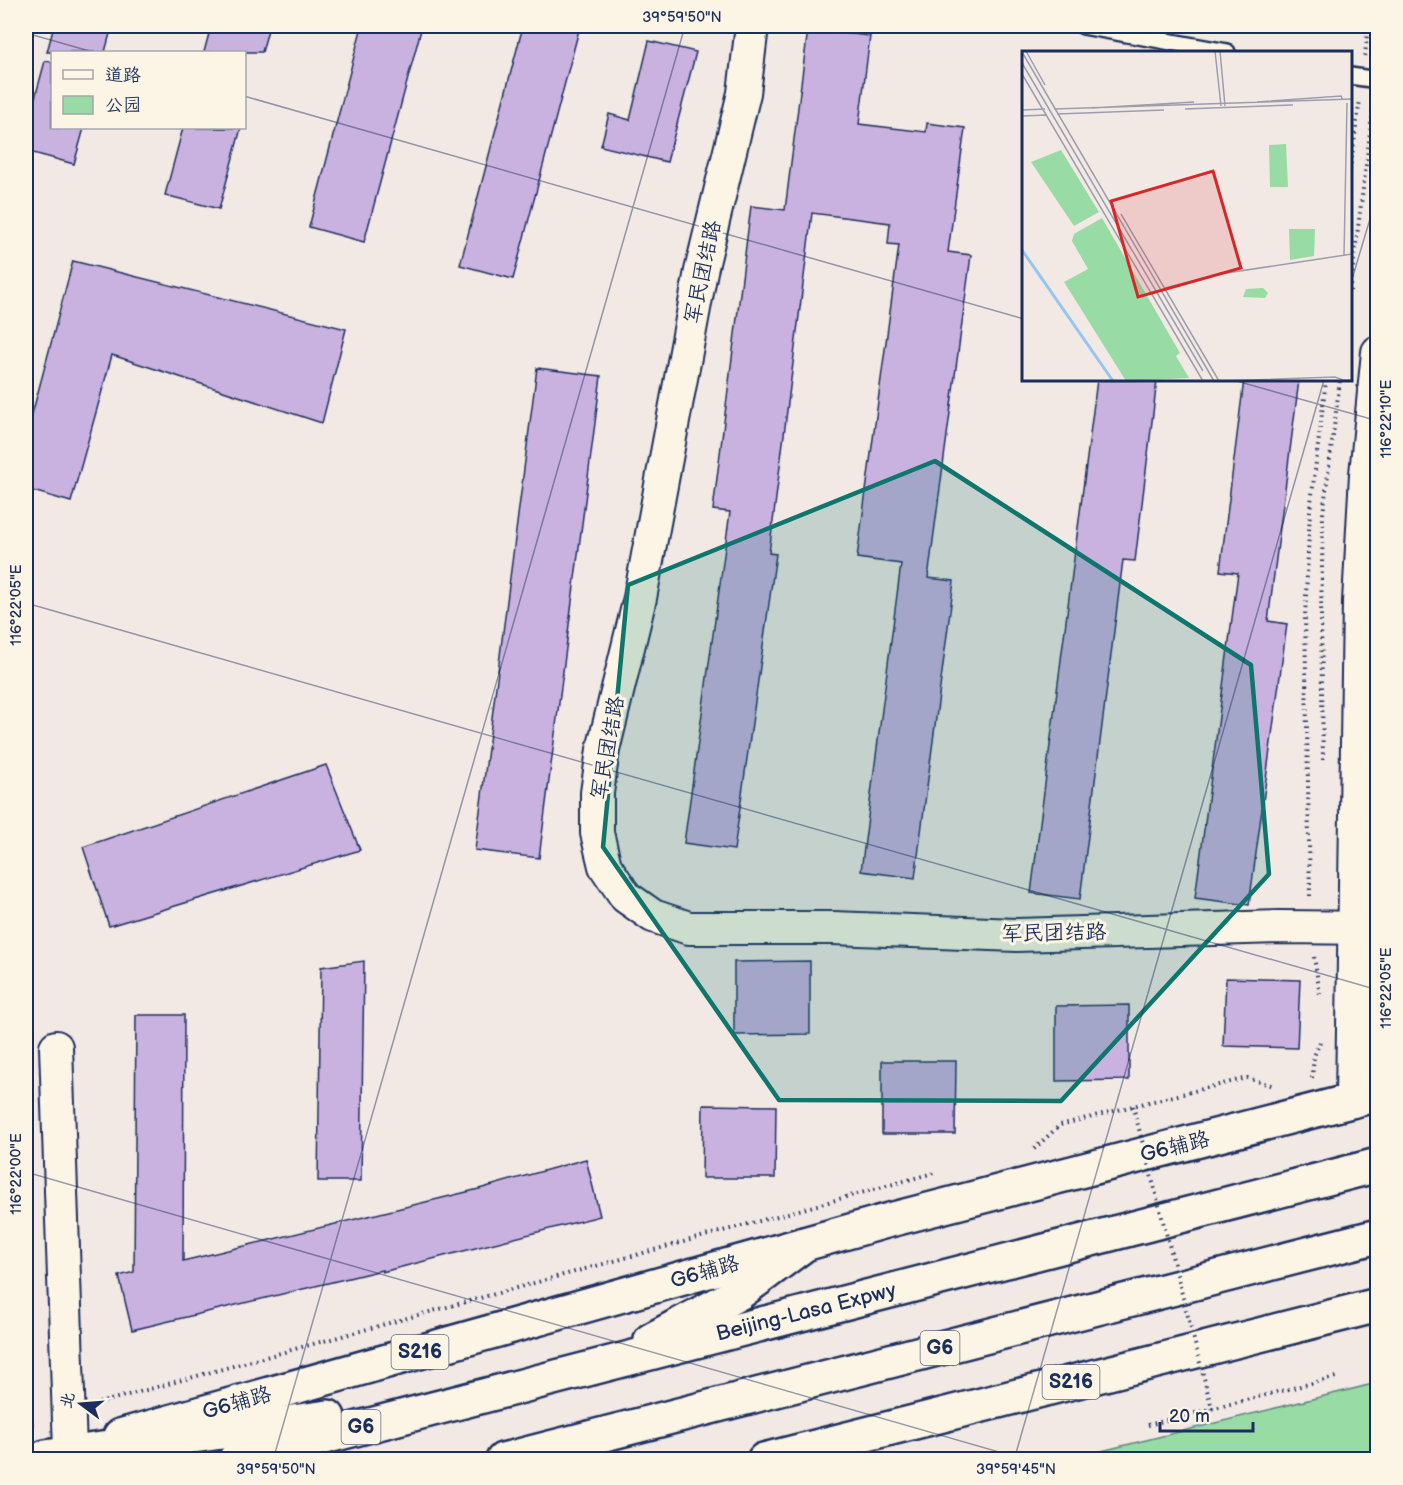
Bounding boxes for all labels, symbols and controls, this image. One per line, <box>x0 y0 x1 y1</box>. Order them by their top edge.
text: 39°59'50"N <box>642 8 722 27</box>
legend <box>51 51 246 129</box>
inset map <box>1022 51 1352 381</box>
text: 道路 <box>105 65 141 86</box>
text: 公园 <box>105 95 141 116</box>
street label: 军民团结路 <box>680 218 726 326</box>
text: 116°22'10"E <box>1377 380 1396 458</box>
text: 116°22'05"E <box>7 564 26 646</box>
street label: 军民团结路 <box>587 694 629 802</box>
street label: 军民团结路 <box>1001 920 1107 946</box>
text: 116°22'05"E <box>1377 947 1396 1029</box>
street label: G6辅路 <box>1138 1126 1212 1168</box>
text: 116°22'00"E <box>7 1133 26 1215</box>
street label: G6辅路 <box>668 1250 742 1294</box>
street label: Beijing-Lasa Expwy <box>713 1277 899 1346</box>
road number: G6 <box>920 1331 960 1365</box>
road number: S216 <box>392 1335 448 1369</box>
road number: S216 <box>1042 1365 1100 1399</box>
north arrow <box>51 1374 111 1434</box>
street label: G6辅路 <box>200 1381 274 1425</box>
text: 北 <box>57 1390 79 1411</box>
scale bar <box>1160 1395 1253 1433</box>
text: 20 m <box>1169 1406 1210 1427</box>
road number: G6 <box>342 1410 380 1444</box>
text: 39°59'50"N <box>236 1460 316 1479</box>
text: 39°59'45"N <box>976 1460 1056 1479</box>

